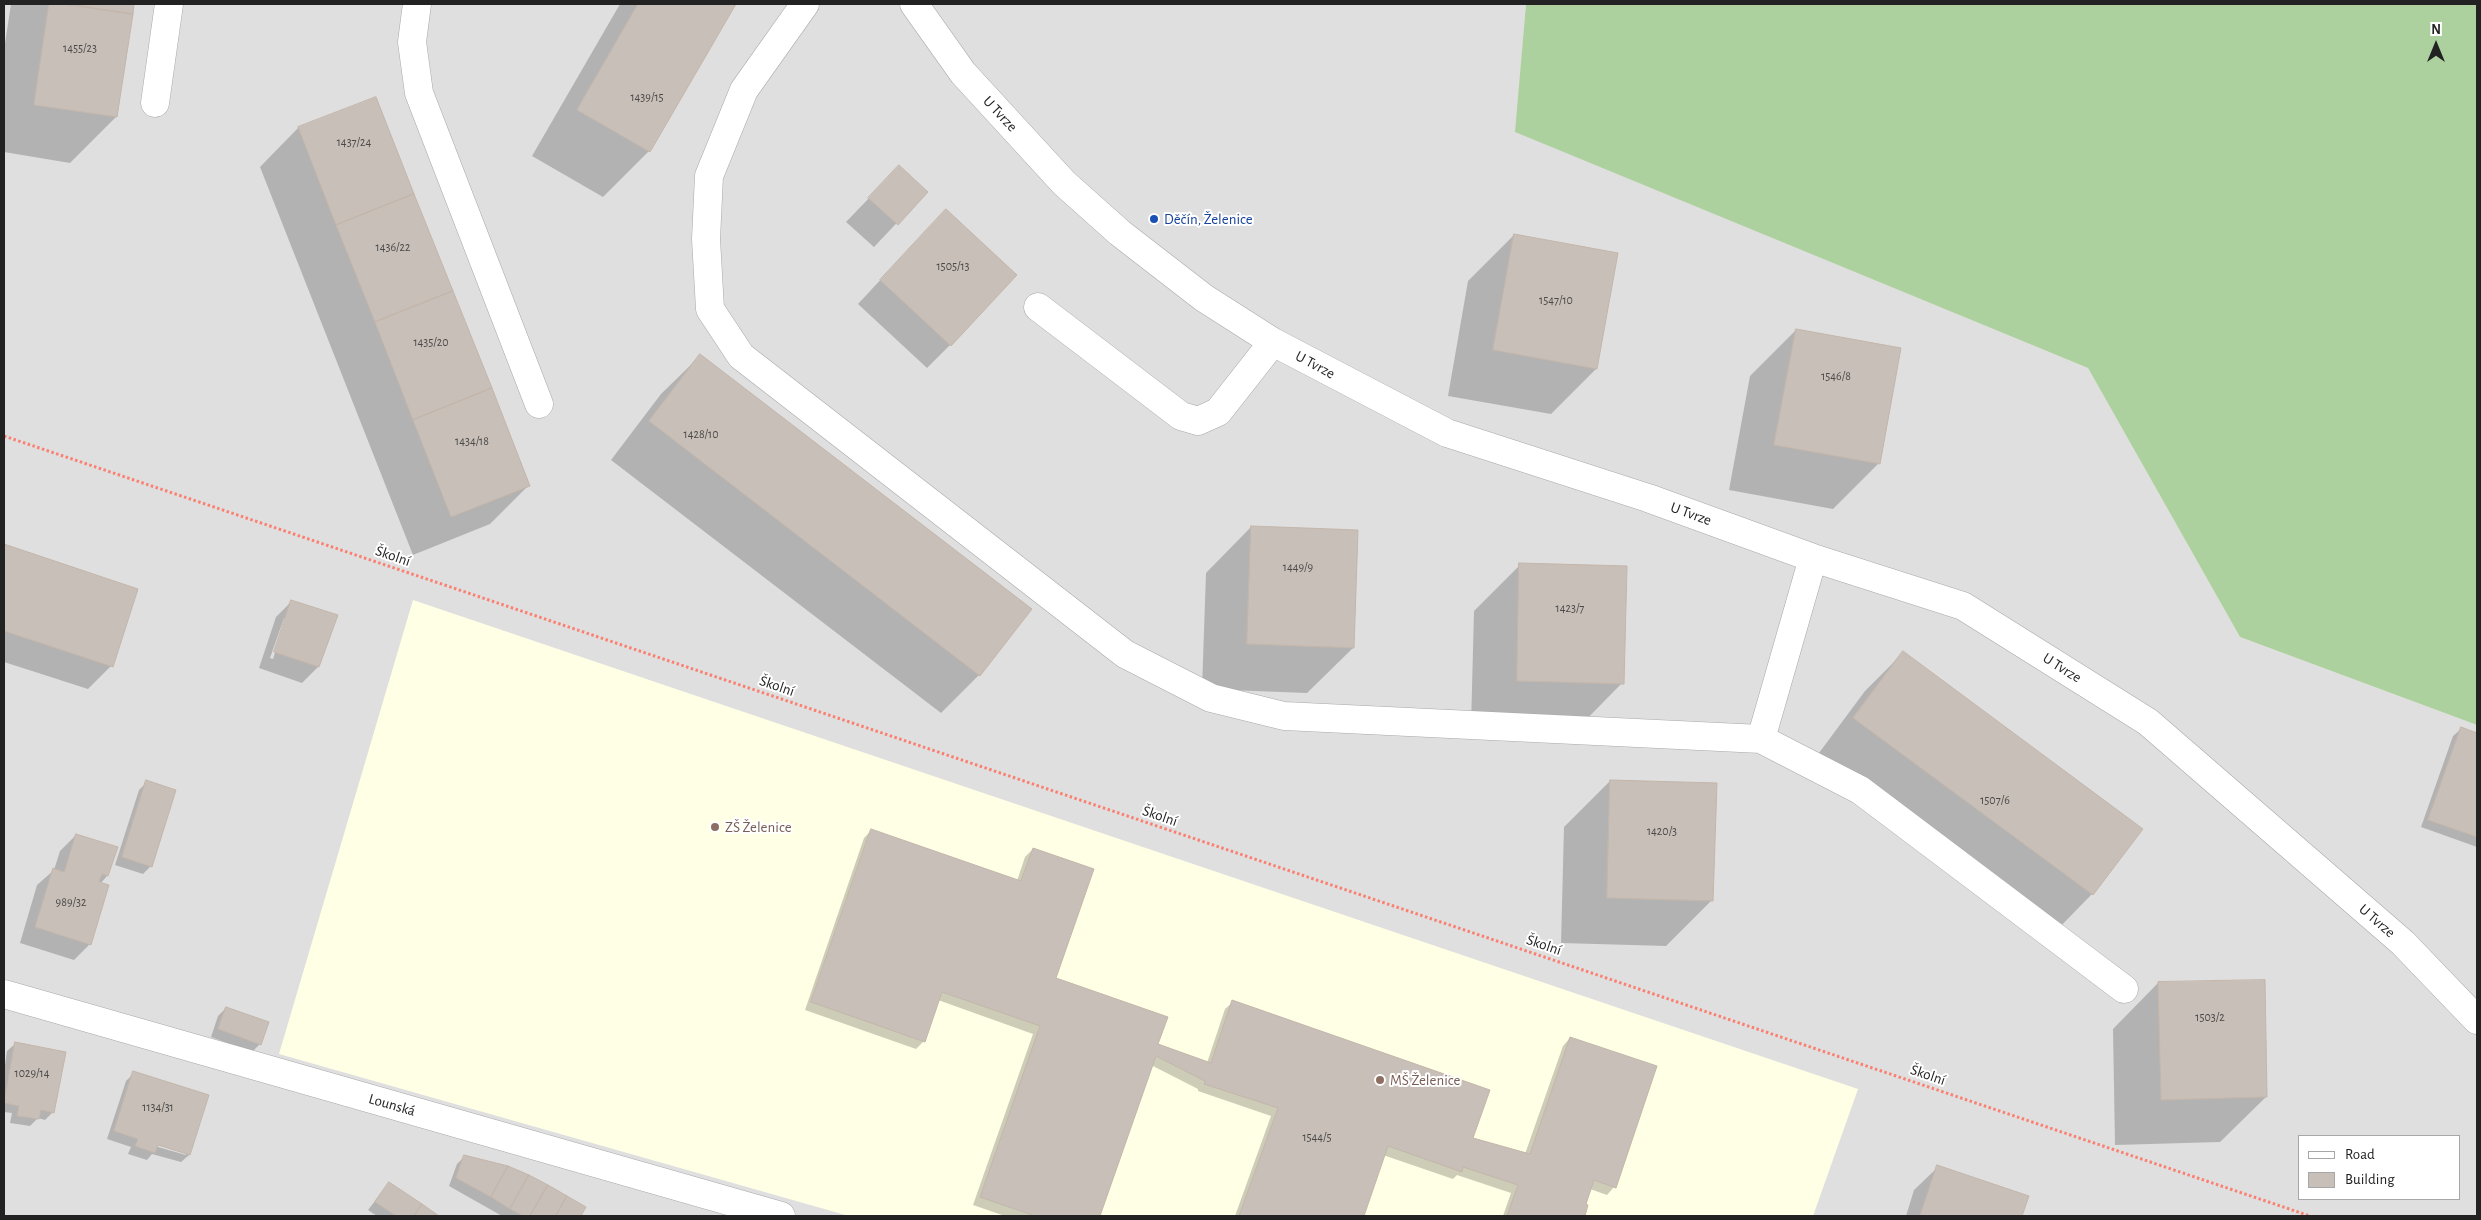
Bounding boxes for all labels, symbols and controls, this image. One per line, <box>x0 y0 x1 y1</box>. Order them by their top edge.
north arrow <box>2411 20 2461 70</box>
text: N <box>2431 23 2441 37</box>
house number: 1455/23 <box>63 41 97 55</box>
house number: 1439/15 <box>630 90 664 104</box>
street label: U Tvrze <box>979 92 1021 136</box>
house number: 1437/24 <box>337 135 371 149</box>
place label: Děčín, Želenice <box>1164 210 1253 228</box>
marker: Děčín, Želenice <box>1148 213 1160 225</box>
house number: 1436/22 <box>376 240 410 254</box>
house number: 1505/13 <box>936 259 970 273</box>
house number: 1547/10 <box>1539 293 1573 307</box>
house number: 1435/20 <box>413 335 449 349</box>
street label: U Tvrze <box>1292 347 1338 383</box>
house number: 1546/8 <box>1821 369 1851 383</box>
house number: 1428/10 <box>684 427 718 441</box>
house number: 1434/18 <box>455 434 489 448</box>
street label: U Tvrze <box>1668 498 1714 530</box>
street label: Školní <box>373 542 413 570</box>
house number: 1449/9 <box>1283 560 1313 574</box>
house number: 1423/7 <box>1556 601 1584 615</box>
street label: U Tvrze <box>2039 649 2085 687</box>
street label: Školní <box>757 672 797 700</box>
house number: 1507/6 <box>1980 793 2010 807</box>
street label: Školní <box>1140 802 1180 830</box>
place label: ZŠ Želenice <box>725 818 792 836</box>
marker: ZŠ Želenice <box>709 821 721 833</box>
house number: 1420/3 <box>1647 824 1677 838</box>
house number: 989/32 <box>56 895 86 909</box>
street label: U Tvrze <box>2355 900 2399 942</box>
street label: Školní <box>1524 931 1564 959</box>
house number: 1503/2 <box>2195 1010 2225 1024</box>
street label: Školní <box>1908 1061 1948 1089</box>
house number: 1029/14 <box>15 1066 49 1080</box>
place label: MŠ Želenice <box>1390 1071 1460 1089</box>
marker: MŠ Želenice <box>1374 1074 1386 1086</box>
street label: Lounská <box>367 1090 417 1120</box>
house number: 1134/31 <box>142 1100 174 1114</box>
house number: 1544/5 <box>1302 1130 1332 1144</box>
legend <box>2298 1135 2461 1200</box>
text: Road <box>2345 1147 2375 1162</box>
text: Building <box>2345 1172 2395 1187</box>

